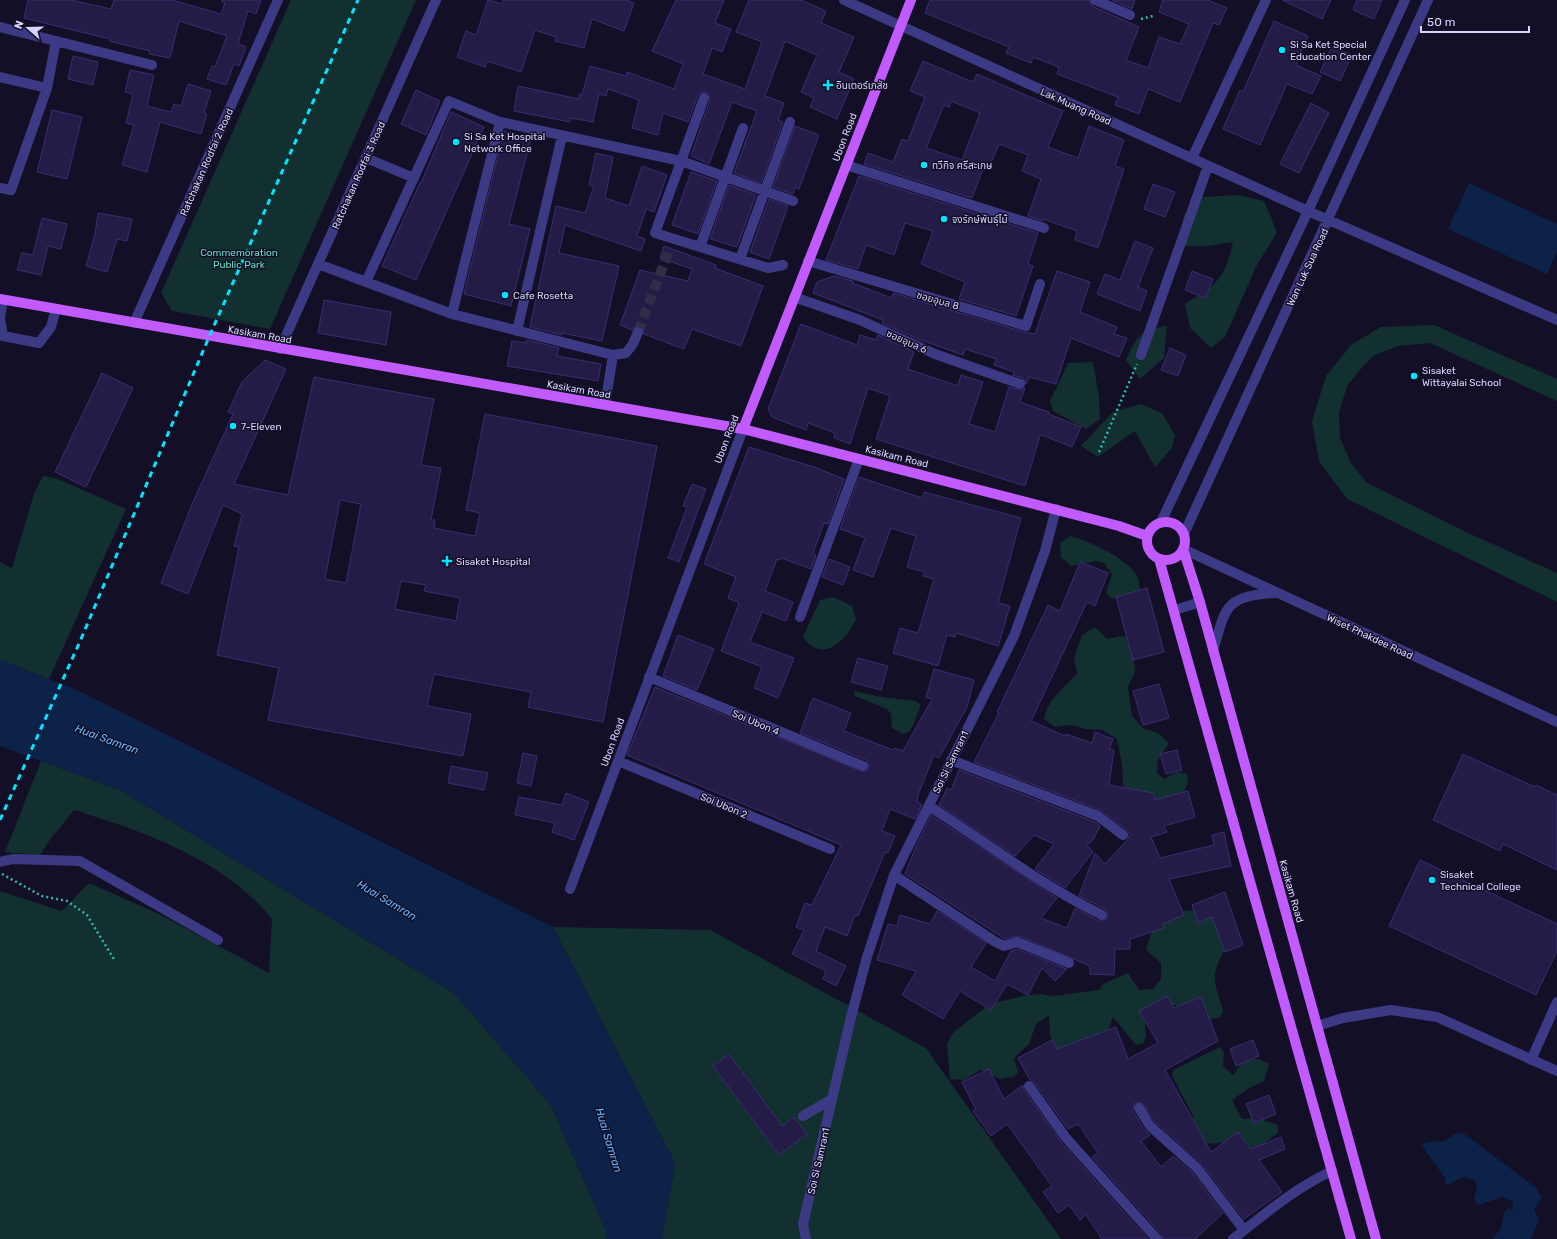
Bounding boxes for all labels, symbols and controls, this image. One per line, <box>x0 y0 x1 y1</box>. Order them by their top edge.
north arrow <box>8 8 48 48</box>
scale bar <box>1421 8 1529 34</box>
text: 50 m <box>1427 15 1455 29</box>
text: N <box>12 19 27 31</box>
place label: Si Sa Ket Special Education Center <box>1290 39 1371 63</box>
marker: Si Sa Ket Special Education Center <box>1277 45 1287 55</box>
marker: อินเตอร์เภสัช <box>823 80 833 90</box>
place label: อินเตอร์เภสัช <box>836 80 888 92</box>
street label: Lak Muang Road <box>1038 86 1113 128</box>
street label: Ratchakan Rodfai 2 Road <box>178 107 236 218</box>
street label: Ubon Road <box>830 111 860 163</box>
street label: Ratchakan Rodfai 3 Road <box>330 120 388 231</box>
place label: Si Sa Ket Hospital Network Office <box>464 131 545 155</box>
marker: Si Sa Ket Hospital Network Office <box>451 137 461 147</box>
marker: ทวีกิจ ศรีสะเกษ <box>919 160 929 170</box>
place label: ทวีกิจ ศรีสะเกษ <box>932 160 993 172</box>
marker: จงรักษ์พันธุ์ไม้ <box>939 214 949 224</box>
place label: จงรักษ์พันธุ์ไม้ <box>952 214 1008 226</box>
street label: Wan Luk Sua Road <box>1285 226 1331 308</box>
park label: Commemoration Public Park <box>200 247 278 271</box>
street label: ซอยอุบล 8 <box>915 289 960 313</box>
marker: Cafe Rosetta <box>500 290 510 300</box>
place label: Cafe Rosetta <box>513 290 573 302</box>
street label: Kasikam Road <box>227 323 293 347</box>
street label: ซอยอุบล 6 <box>884 328 929 356</box>
place label: Sisaket Wittayalai School <box>1422 365 1501 389</box>
marker: Sisaket Wittayalai School <box>1409 371 1419 381</box>
street label: Kasikam Road <box>546 378 612 402</box>
street label: Ubon Road <box>712 413 742 465</box>
marker: 7-Eleven <box>228 421 238 431</box>
place label: 7-Eleven <box>241 421 281 433</box>
street label: Kasikam Road <box>864 443 930 471</box>
marker: Sisaket Hospital <box>441 555 453 567</box>
place label: Sisaket Hospital <box>456 556 530 568</box>
street label: Wiset Phakdee Road <box>1325 612 1415 662</box>
street label: Soi Ubon 4 <box>730 708 781 738</box>
street label: Ubon Road <box>599 716 627 768</box>
water label: Huai Samran <box>73 722 141 757</box>
street label: Soi Si Samran1 <box>931 729 971 796</box>
street label: Soi Ubon 2 <box>698 791 749 821</box>
street label: Kasikam Road <box>1276 859 1306 924</box>
place label: Sisaket Technical College <box>1440 869 1521 893</box>
marker: Sisaket Technical College <box>1427 875 1437 885</box>
water label: Huai Samran <box>355 878 419 923</box>
water label: Huai Samran <box>593 1106 625 1174</box>
street label: Soi Si Samran1 <box>805 1127 832 1196</box>

